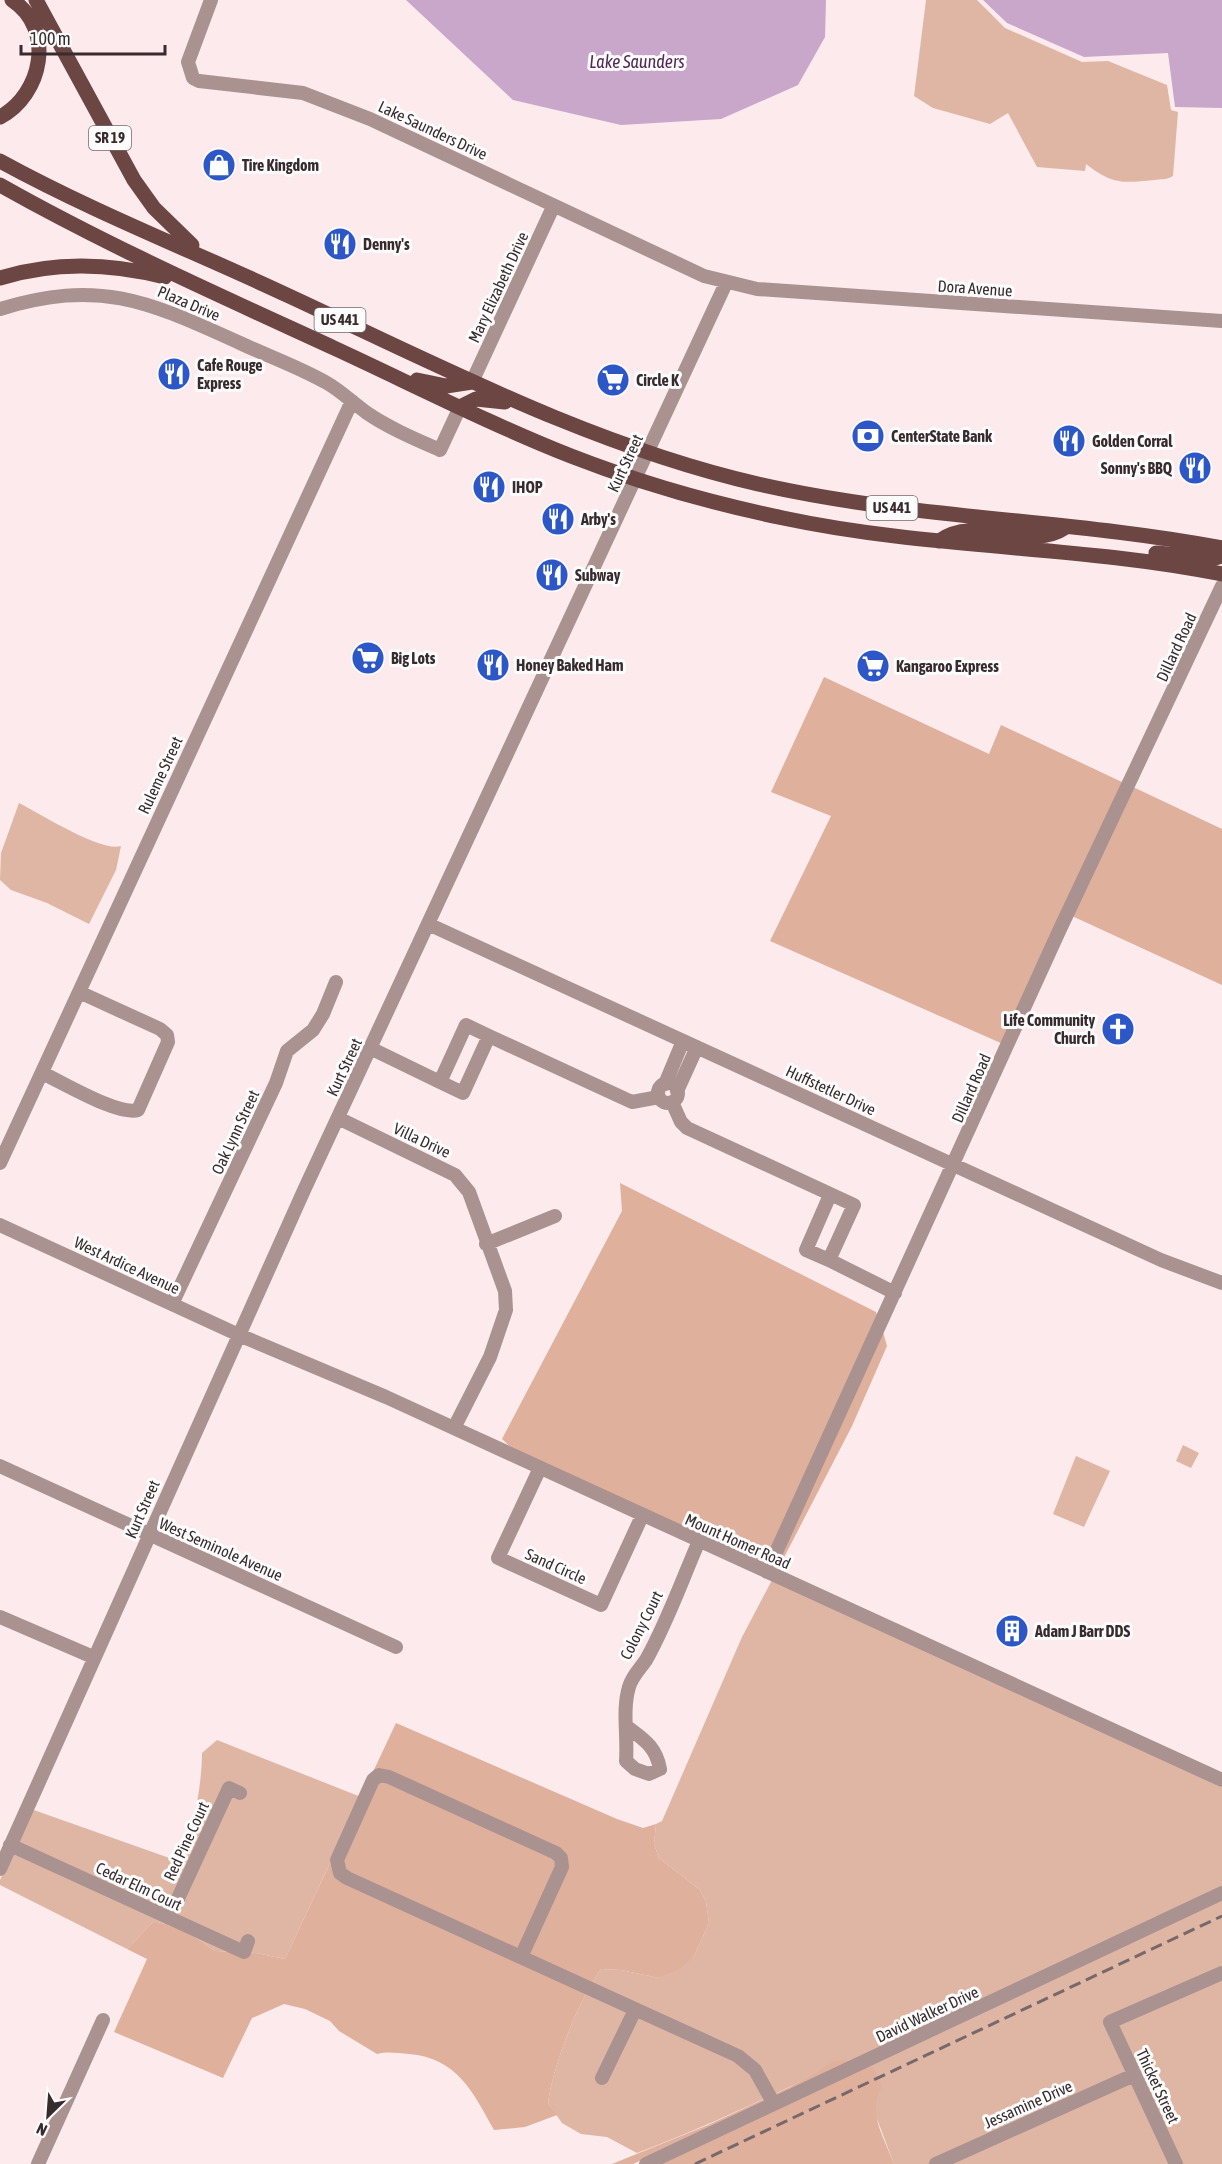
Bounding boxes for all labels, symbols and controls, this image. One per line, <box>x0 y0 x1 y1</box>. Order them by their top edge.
scale bar <box>21 18 165 56</box>
text: 100 m <box>30 28 71 49</box>
water label: Lake Saunders <box>589 51 685 72</box>
street label: Lake Saunders Drive <box>376 97 490 163</box>
road number: SR 19 <box>89 126 131 150</box>
shop icon: Tire Kingdom <box>201 147 237 183</box>
place label: Tire Kingdom <box>242 156 319 174</box>
restaurant icon: Denny's <box>322 226 358 262</box>
street label: Mary Elizabeth Drive <box>464 229 532 346</box>
place label: Denny's <box>363 235 410 253</box>
street label: Dora Avenue <box>937 276 1013 300</box>
street label: Plaza Drive <box>155 282 223 324</box>
road number: US 441 <box>314 308 366 332</box>
restaurant icon: Cafe Rouge Express <box>156 356 192 392</box>
place label: Cafe Rouge Express <box>197 356 263 392</box>
supermarket icon: Circle K <box>595 362 631 398</box>
place label: Circle K <box>636 371 679 389</box>
bank icon: CenterState Bank <box>850 418 886 454</box>
restaurant icon: Golden Corral <box>1051 423 1087 459</box>
place label: CenterState Bank <box>891 427 993 445</box>
street label: Kurt Street <box>604 431 646 495</box>
place label: Golden Corral <box>1092 432 1173 450</box>
restaurant icon: Sonny's BBQ <box>1177 450 1213 486</box>
place label: Sonny's BBQ <box>1101 459 1173 477</box>
restaurant icon: IHOP <box>471 469 507 505</box>
place label: IHOP <box>512 478 543 496</box>
road number: US 441 <box>866 496 918 520</box>
restaurant icon: Arby's <box>540 501 576 537</box>
place label: Arby's <box>580 510 616 528</box>
restaurant icon: Subway <box>534 557 570 593</box>
place label: Subway <box>575 566 621 584</box>
street label: Dillard Road <box>1152 610 1200 684</box>
supermarket icon: Big Lots <box>350 640 386 676</box>
restaurant icon: Honey Baked Ham <box>475 647 511 683</box>
supermarket icon: Kangaroo Express <box>855 648 891 684</box>
place label: Big Lots <box>391 649 436 667</box>
place label: Honey Baked Ham <box>516 656 623 674</box>
place label: Kangaroo Express <box>896 657 999 675</box>
street label: Ruleme Street <box>134 733 186 816</box>
place label: Life Community Church <box>1003 1011 1095 1047</box>
church icon: Life Community Church <box>1100 1011 1136 1047</box>
street label: Kurt Street <box>323 1035 365 1099</box>
street label: Dillard Road <box>948 1051 994 1125</box>
street label: Huffstetler Drive <box>783 1061 879 1119</box>
street label: Oak Lynn Street <box>208 1087 263 1178</box>
street label: Villa Drive <box>391 1119 453 1161</box>
street label: West Ardice Avenue <box>71 1233 183 1297</box>
street label: Kurt Street <box>121 1477 163 1541</box>
street label: Mount Homer Road <box>682 1510 794 1572</box>
street label: West Seminole Avenue <box>157 1514 285 1584</box>
street label: Sand Circle <box>523 1545 589 1587</box>
street label: Colony Court <box>616 1587 667 1663</box>
building icon: Adam J Barr DDS <box>994 1613 1030 1649</box>
place label: Adam J Barr DDS <box>1034 1622 1130 1640</box>
street label: Red Pine Court <box>160 1798 212 1883</box>
street label: Cedar Elm Court <box>93 1858 185 1914</box>
street label: David Walker Drive <box>873 1982 981 2046</box>
street label: Thicket Street <box>1133 2046 1183 2126</box>
street label: Jessamine Drive <box>981 2077 1075 2131</box>
north arrow <box>18 2086 78 2146</box>
text: N <box>34 2119 50 2140</box>

